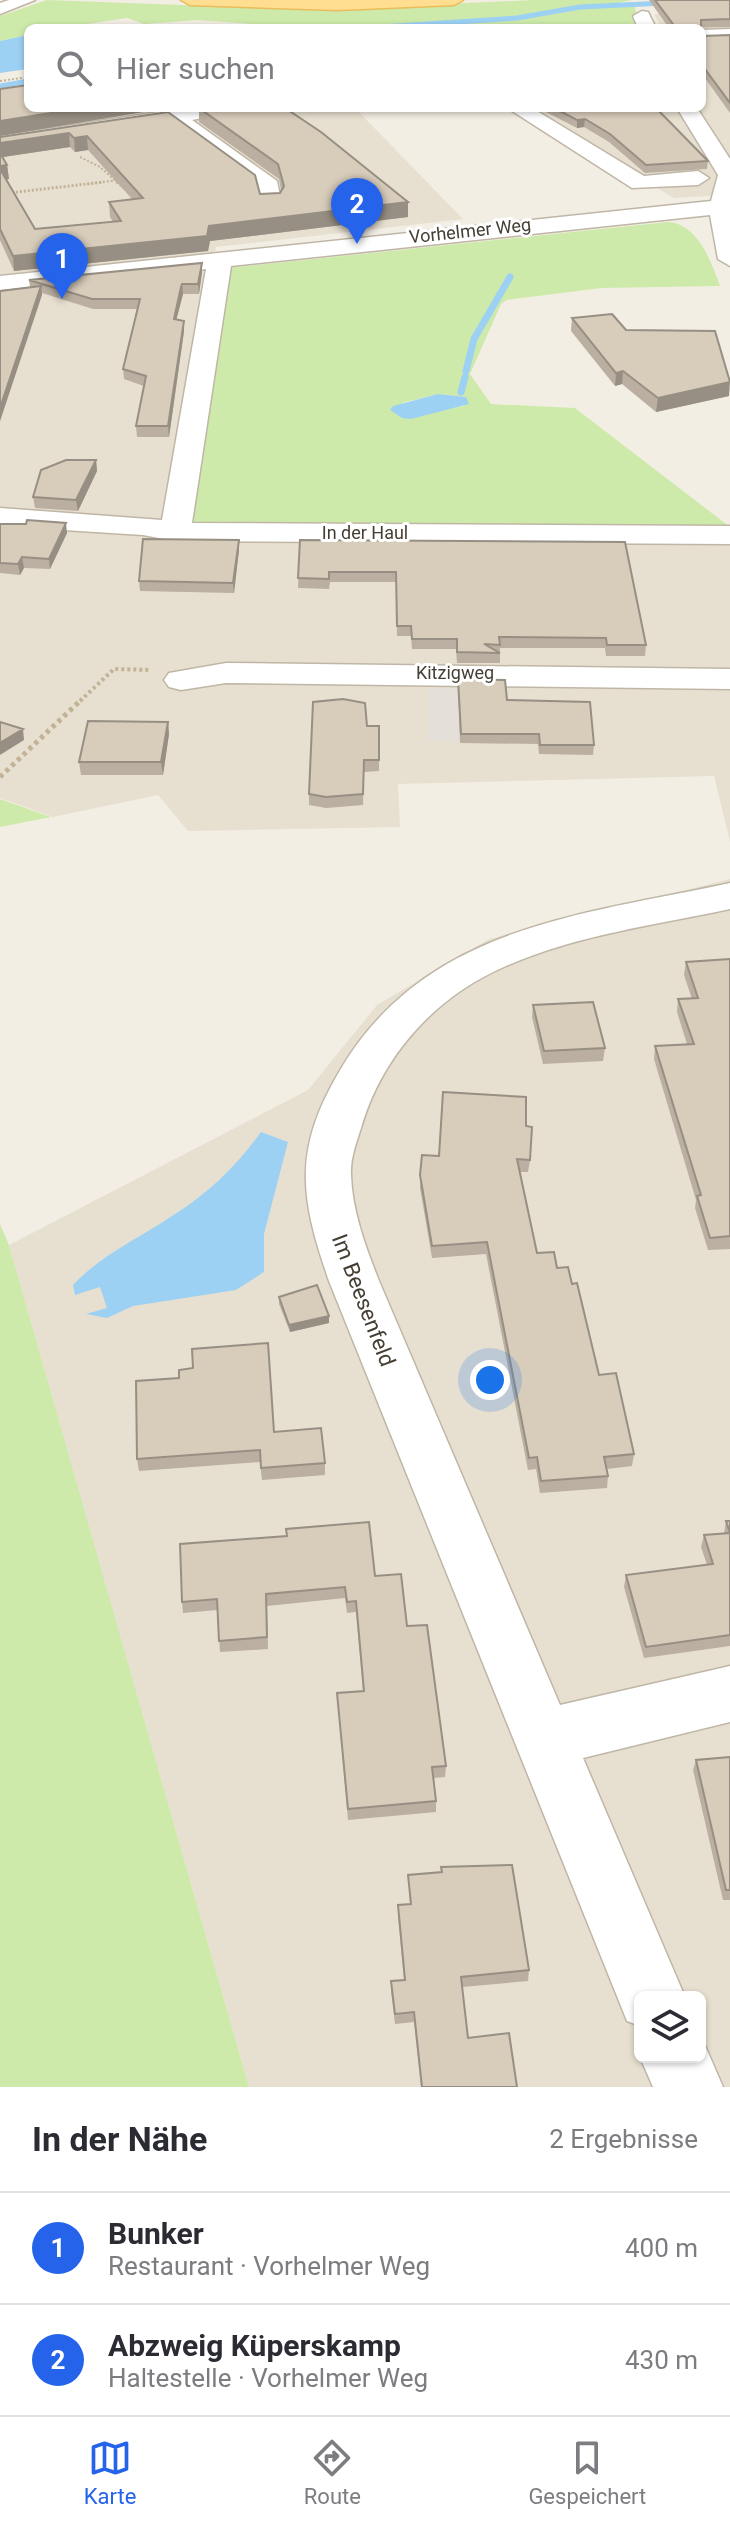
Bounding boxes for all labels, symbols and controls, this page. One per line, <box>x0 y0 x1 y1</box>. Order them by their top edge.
search box <box>24 24 706 112</box>
icon: search <box>52 46 96 90</box>
text: Hier suchen <box>116 51 275 86</box>
pin: 2 <box>331 178 383 244</box>
street label: Vorhelmer Weg <box>408 214 532 247</box>
pin: 1 <box>36 233 88 299</box>
street label: In der Haul <box>322 522 408 543</box>
street label: Kitzigweg <box>416 662 494 683</box>
street label: Im Beesenfeld <box>327 1230 400 1370</box>
your location <box>470 1360 510 1400</box>
map controls <box>634 1991 706 2063</box>
button: layers <box>634 1991 706 2063</box>
text: In der Nähe <box>32 2119 207 2159</box>
text: 2 Ergebnisse <box>549 2124 698 2154</box>
text: Bunker <box>108 2216 204 2251</box>
text: 1 <box>51 2233 65 2263</box>
text: 400 m <box>625 2233 698 2263</box>
text: Restaurant · Vorhelmer Weg <box>108 2251 430 2281</box>
text: Abzweig Küperskamp <box>108 2328 401 2363</box>
text: 2 <box>51 2345 65 2375</box>
text: 430 m <box>625 2345 698 2375</box>
text: Haltestelle · Vorhelmer Weg <box>108 2363 428 2393</box>
tab: Karte <box>84 2436 136 2509</box>
tab: Route <box>304 2436 361 2509</box>
tab: Gespeichert <box>528 2436 646 2509</box>

